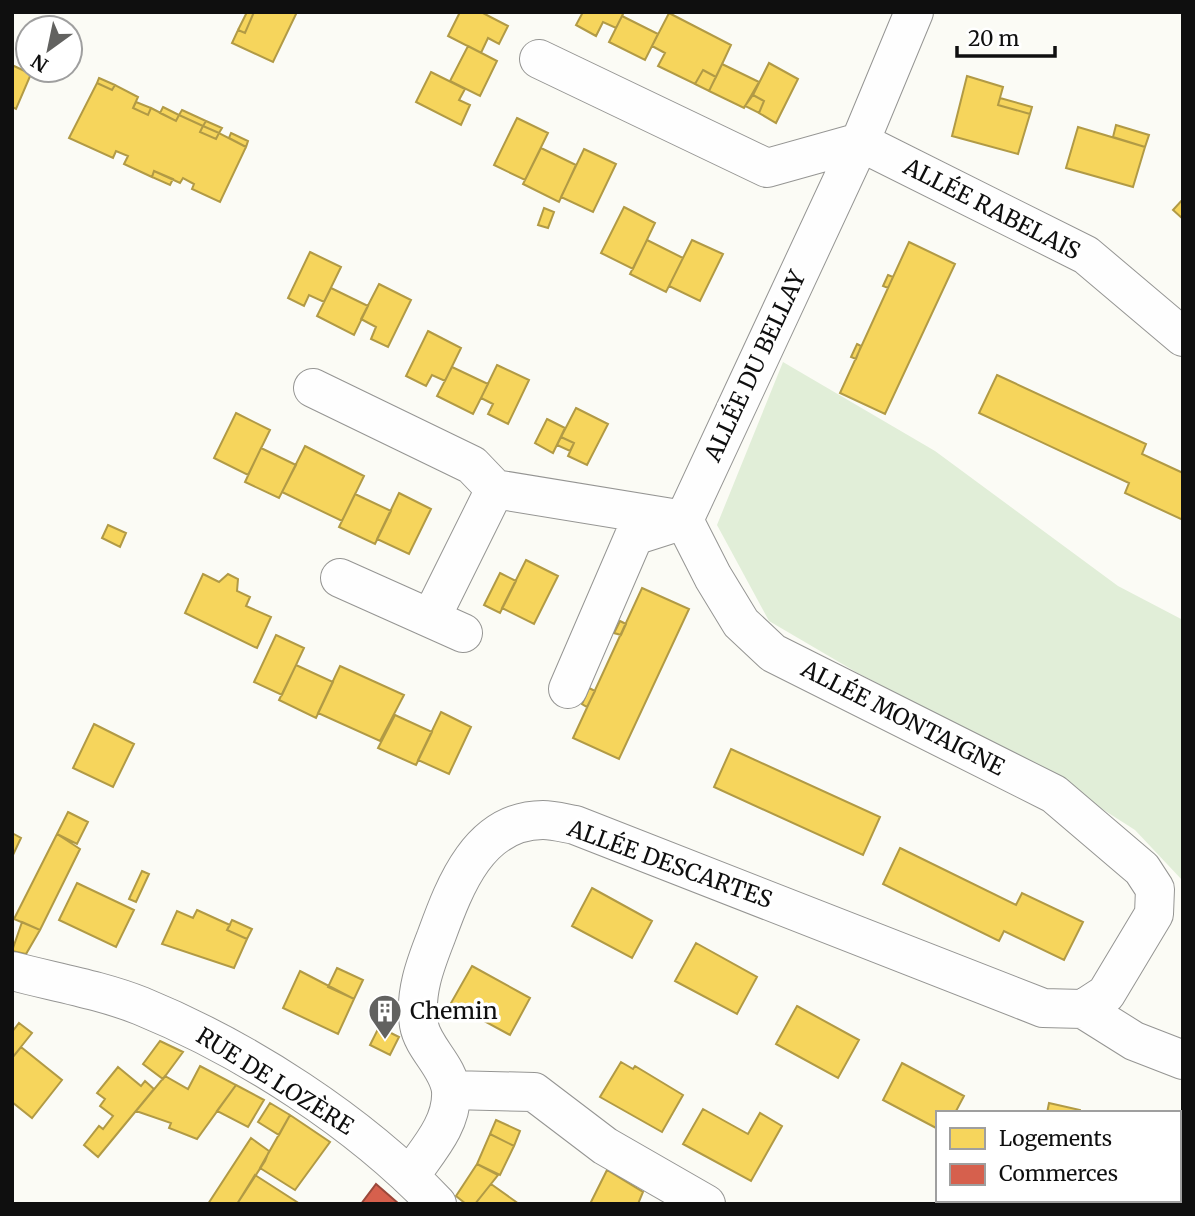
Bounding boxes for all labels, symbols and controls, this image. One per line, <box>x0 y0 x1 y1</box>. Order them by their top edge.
north arrow <box>14 14 84 84</box>
scale bar <box>957 14 1055 58</box>
text: 20 m <box>968 25 1020 52</box>
text: N <box>27 49 53 77</box>
street label: ALLÉE RABELAIS <box>898 151 1085 266</box>
street label: ALLÉE DU BELLAY <box>697 265 812 467</box>
street label: ALLÉE MONTAIGNE <box>796 653 1010 782</box>
street label: ALLÉE DESCARTES <box>563 813 776 914</box>
building icon: Chemin <box>366 992 404 1041</box>
place label: Chemin <box>410 996 498 1025</box>
street label: RUE DE LOZÈRE <box>191 1021 360 1141</box>
legend <box>936 1111 1181 1202</box>
text: Logements <box>999 1125 1112 1152</box>
text: Commerces <box>999 1160 1118 1187</box>

